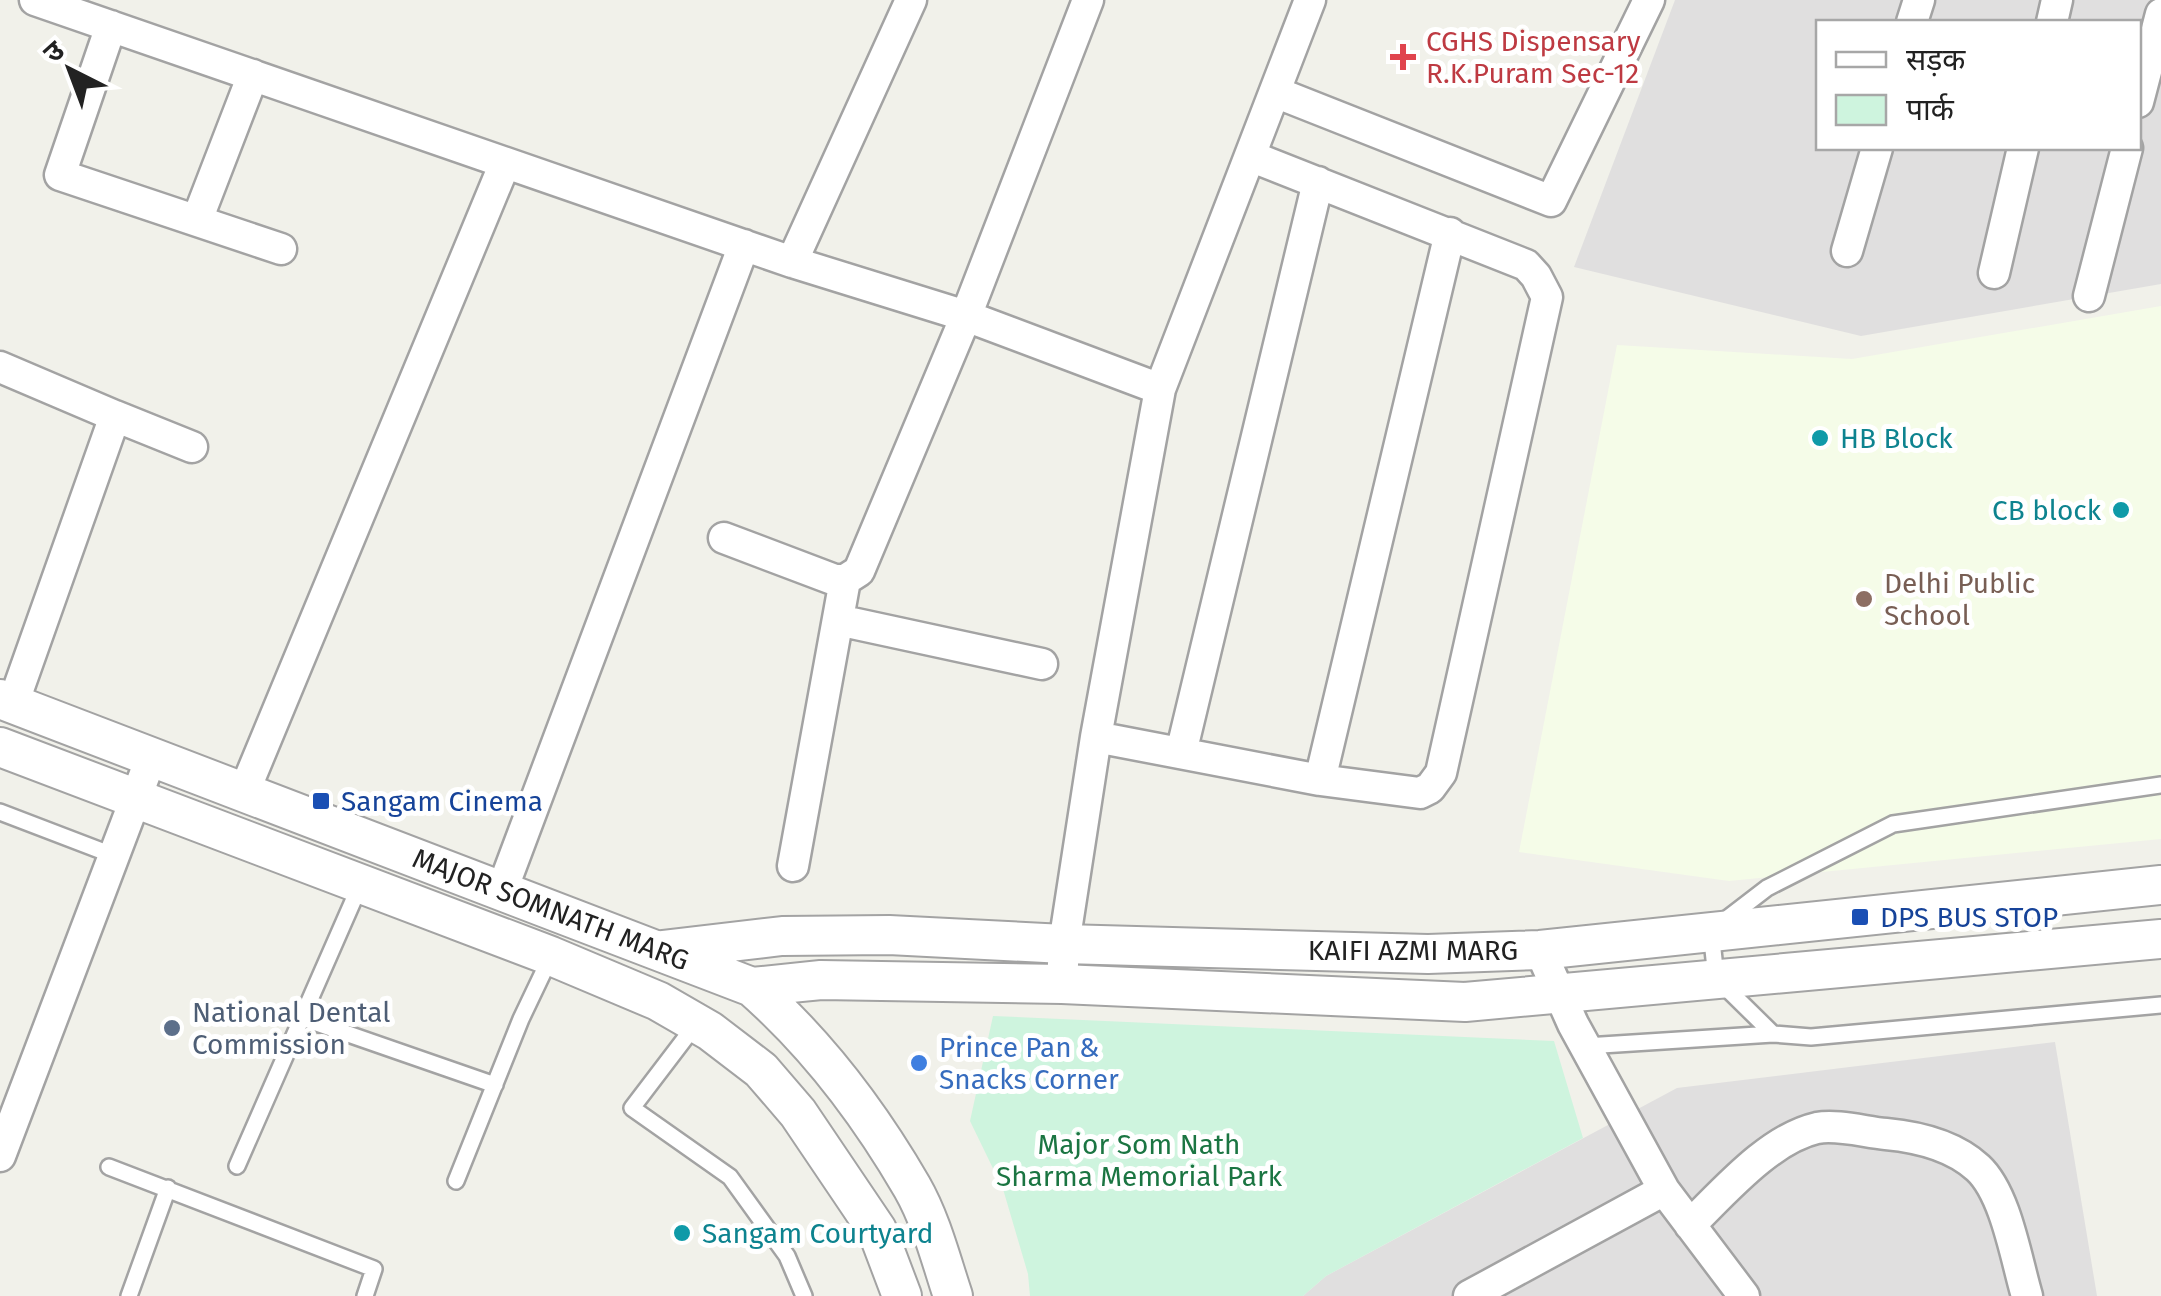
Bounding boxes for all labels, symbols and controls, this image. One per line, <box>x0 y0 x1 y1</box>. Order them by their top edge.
north arrow <box>20 20 120 120</box>
legend <box>1816 20 2141 150</box>
place label: CGHS Dispensary R.K.Puram Sec-12 <box>1426 25 1641 90</box>
text: उ <box>36 34 71 70</box>
text: सड़क <box>1906 42 1966 78</box>
marker: CGHS Dispensary R.K.Puram Sec-12 <box>1390 44 1416 70</box>
text: पार्क <box>1906 92 1955 128</box>
place label: HB Block <box>1840 422 1953 455</box>
marker: HB Block <box>1809 427 1831 449</box>
place label: CB block <box>1992 494 2102 527</box>
marker: CB block <box>2110 499 2132 521</box>
place label: Delhi Public School <box>1884 567 2035 632</box>
marker: Delhi Public School <box>1853 588 1875 610</box>
place label: Sangam Cinema <box>341 785 543 818</box>
marker: Sangam Cinema <box>310 790 332 812</box>
street label: MAJOR SOMNATH MARG <box>408 842 694 977</box>
place label: DPS BUS STOP <box>1880 901 2058 934</box>
marker: DPS BUS STOP <box>1849 906 1871 928</box>
street label: KAIFI AZMI MARG <box>1308 934 1518 967</box>
place label: National Dental Commission <box>192 996 390 1061</box>
marker: National Dental Commission <box>161 1017 183 1039</box>
place label: Prince Pan & Snacks Corner <box>939 1031 1119 1096</box>
marker: Prince Pan & Snacks Corner <box>908 1052 930 1074</box>
park label: Major Som Nath Sharma Memorial Park <box>996 1128 1283 1193</box>
place label: Sangam Courtyard <box>702 1217 933 1250</box>
marker: Sangam Courtyard <box>671 1222 693 1244</box>

